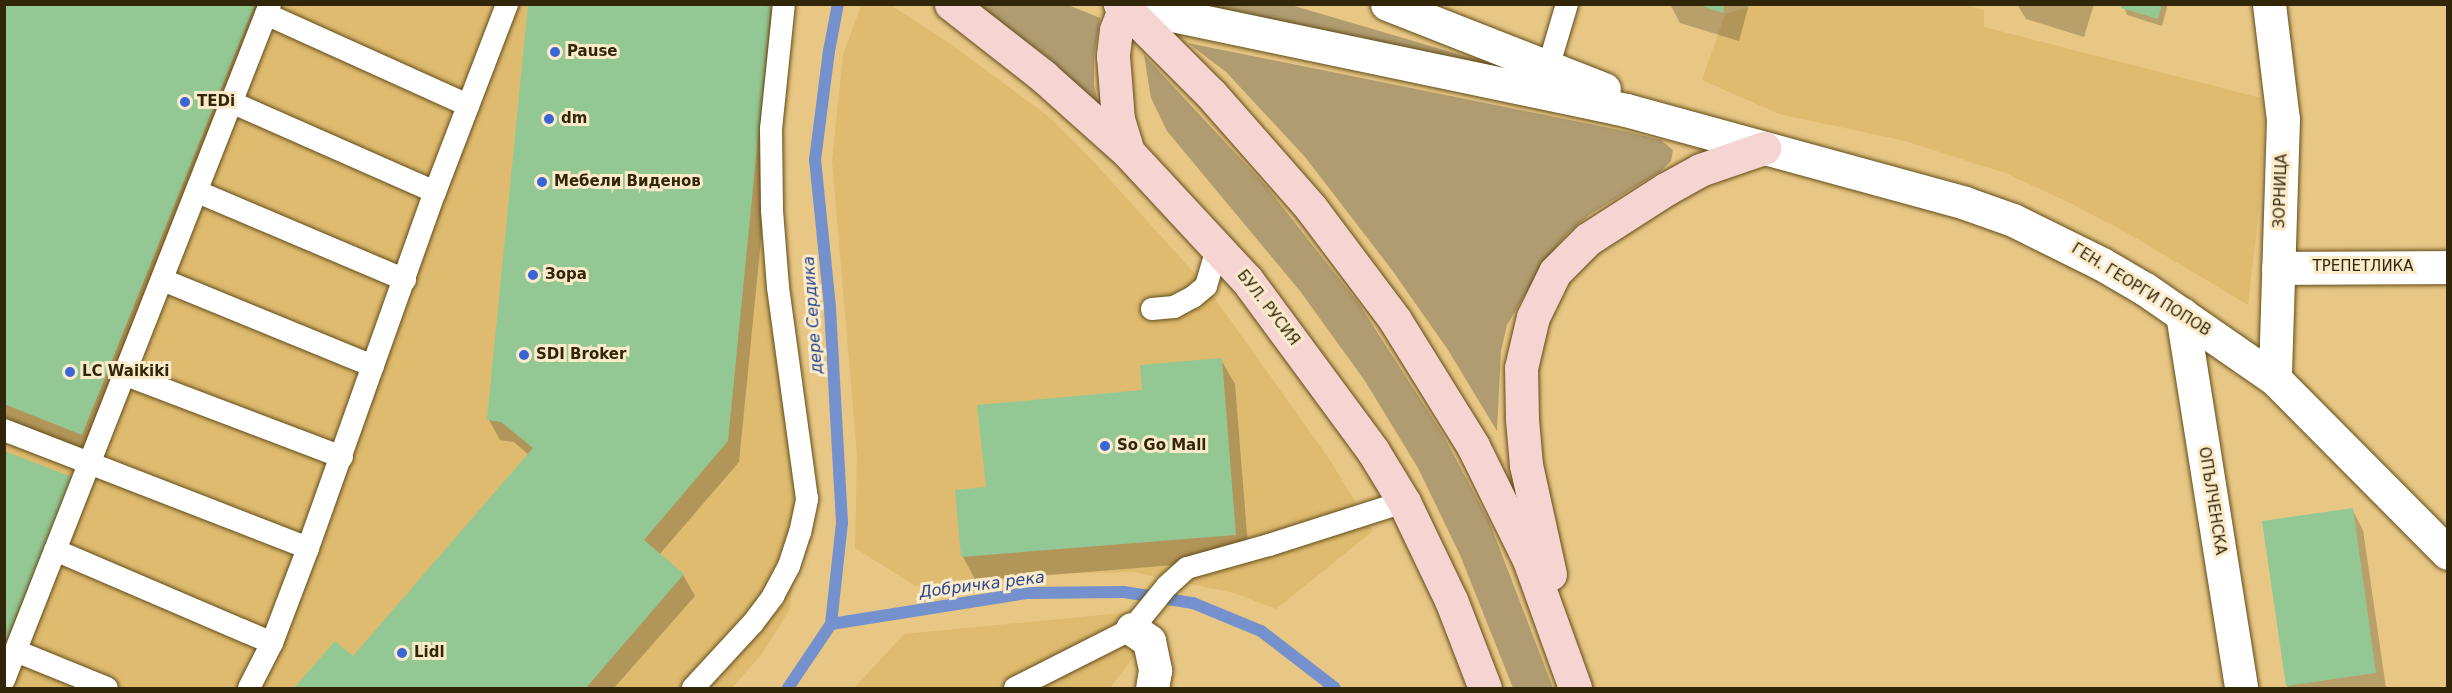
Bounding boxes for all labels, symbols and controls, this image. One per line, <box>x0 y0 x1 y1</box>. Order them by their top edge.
place label: Pause <box>567 43 617 61</box>
marker: Pause <box>548 45 562 59</box>
place label: TEDi <box>197 93 235 111</box>
marker: TEDi <box>178 95 192 109</box>
place label: dm <box>561 110 587 128</box>
marker: dm <box>542 112 556 126</box>
street label: ЗОРНИЦА <box>2271 153 2291 229</box>
place label: Мебели Виденов <box>554 173 701 191</box>
marker: Мебели Виденов <box>535 175 549 189</box>
street label: ГЕН. ГЕОРГИ ПОПОВ <box>2068 240 2214 340</box>
water label: дере Сердика <box>799 255 827 375</box>
street label: ТРЕПЕТЛИКА <box>2312 258 2414 276</box>
place label: Зора <box>545 266 587 284</box>
street label: БУЛ. РУСИЯ <box>1233 267 1303 349</box>
marker: Зора <box>526 268 540 282</box>
place label: SDI Broker <box>536 346 626 364</box>
marker: SDI Broker <box>517 348 531 362</box>
place label: LC Waikiki <box>82 363 169 381</box>
marker: LC Waikiki <box>63 365 77 379</box>
place label: So Go Mall <box>1117 437 1207 455</box>
marker: So Go Mall <box>1098 439 1112 453</box>
street label: ОПЪЛЧЕНСКА <box>2195 446 2229 556</box>
water label: Добричка река <box>918 568 1046 602</box>
place label: Lidl <box>414 644 445 662</box>
marker: Lidl <box>395 646 409 660</box>

